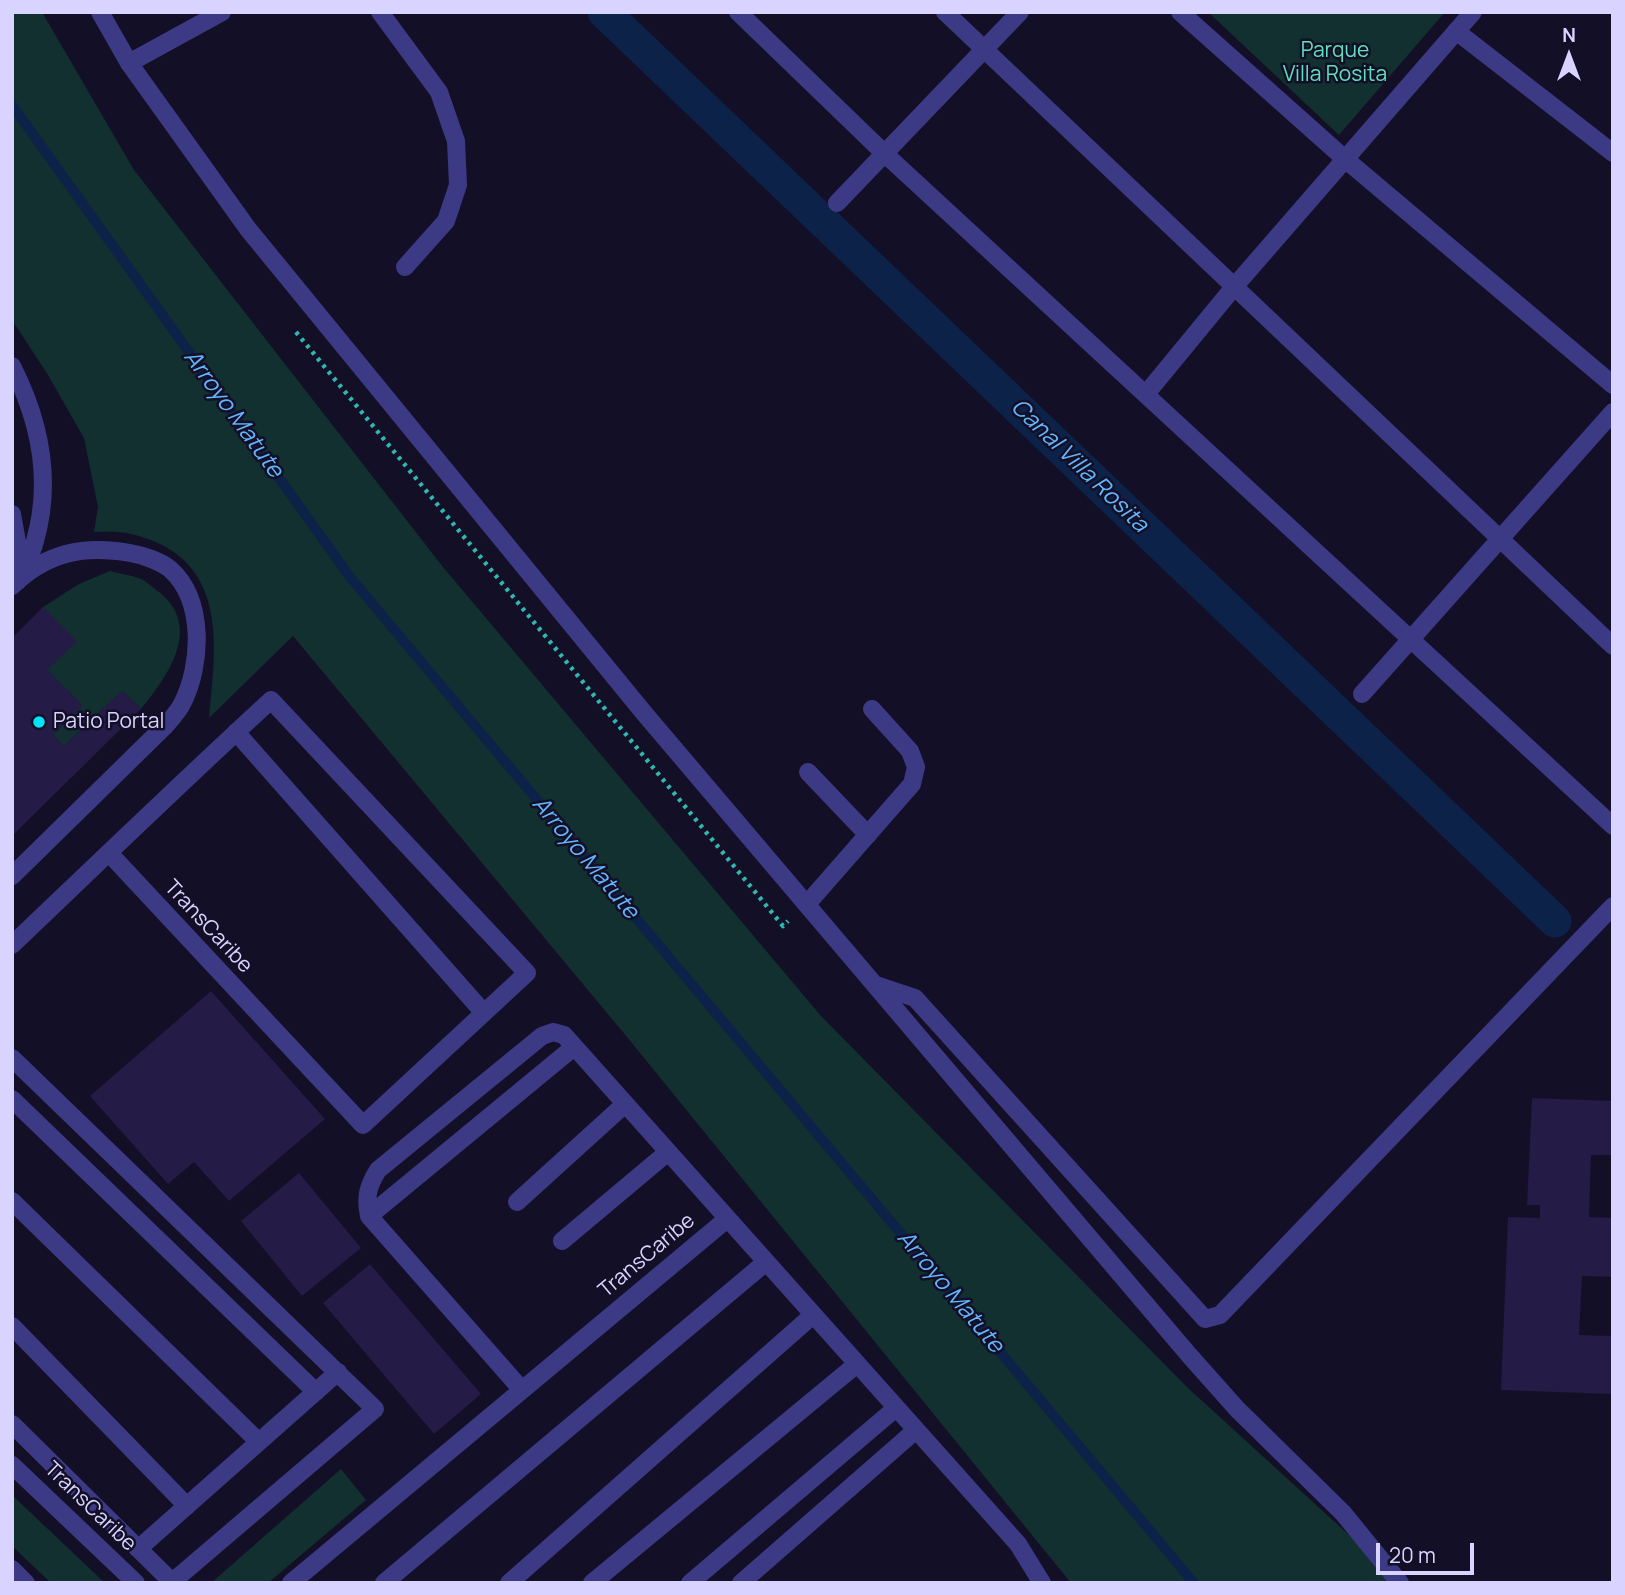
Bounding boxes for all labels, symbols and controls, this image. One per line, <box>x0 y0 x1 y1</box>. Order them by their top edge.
north arrow <box>1534 21 1604 91</box>
text: N <box>1562 22 1576 48</box>
park label: Parque Villa Rosita <box>1283 38 1387 88</box>
water label: Arroyo Matute <box>177 345 289 483</box>
water label: Canal Villa Rosita <box>1005 394 1153 538</box>
place label: Patio Portal <box>53 709 164 735</box>
marker: Patio Portal <box>31 714 47 730</box>
water label: Arroyo Matute <box>526 791 644 925</box>
street label: TransCaribe <box>159 875 257 979</box>
street label: TransCaribe <box>594 1209 700 1303</box>
water label: Arroyo Matute <box>891 1225 1009 1359</box>
street label: TransCaribe <box>39 1457 141 1557</box>
scale bar <box>1380 1528 1478 1572</box>
text: 20 m <box>1389 1541 1436 1569</box>

